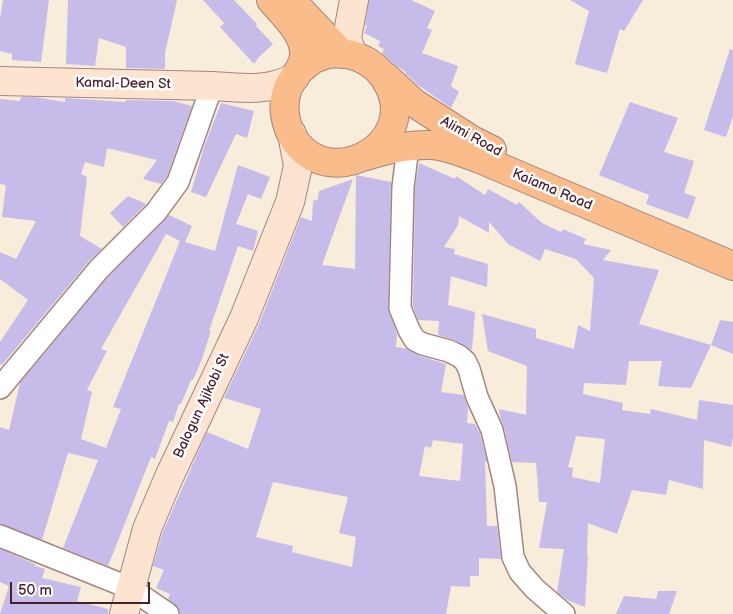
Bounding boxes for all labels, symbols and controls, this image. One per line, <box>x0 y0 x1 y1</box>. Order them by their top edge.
street label: Kamal-Deen St <box>75 75 171 93</box>
street label: Alimi Road <box>437 113 505 161</box>
street label: Kaiama Road <box>510 166 594 214</box>
street label: Balogun Ajikobi St <box>170 351 234 461</box>
scale bar <box>12 572 152 604</box>
text: 50 m <box>18 581 52 600</box>

